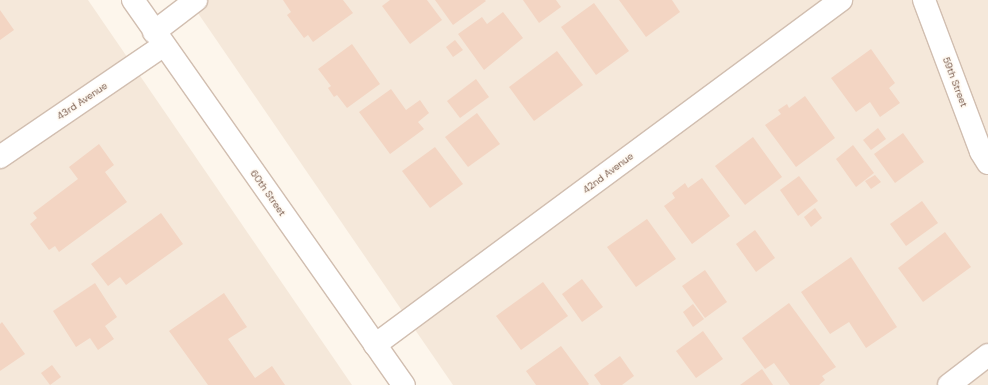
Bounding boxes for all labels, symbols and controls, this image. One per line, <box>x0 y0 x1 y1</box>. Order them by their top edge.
street label: 59th Street <box>940 55 970 109</box>
street label: 43rd Avenue <box>54 80 110 122</box>
street label: 42nd Avenue <box>580 150 636 196</box>
street label: 60th Street <box>248 168 288 218</box>

